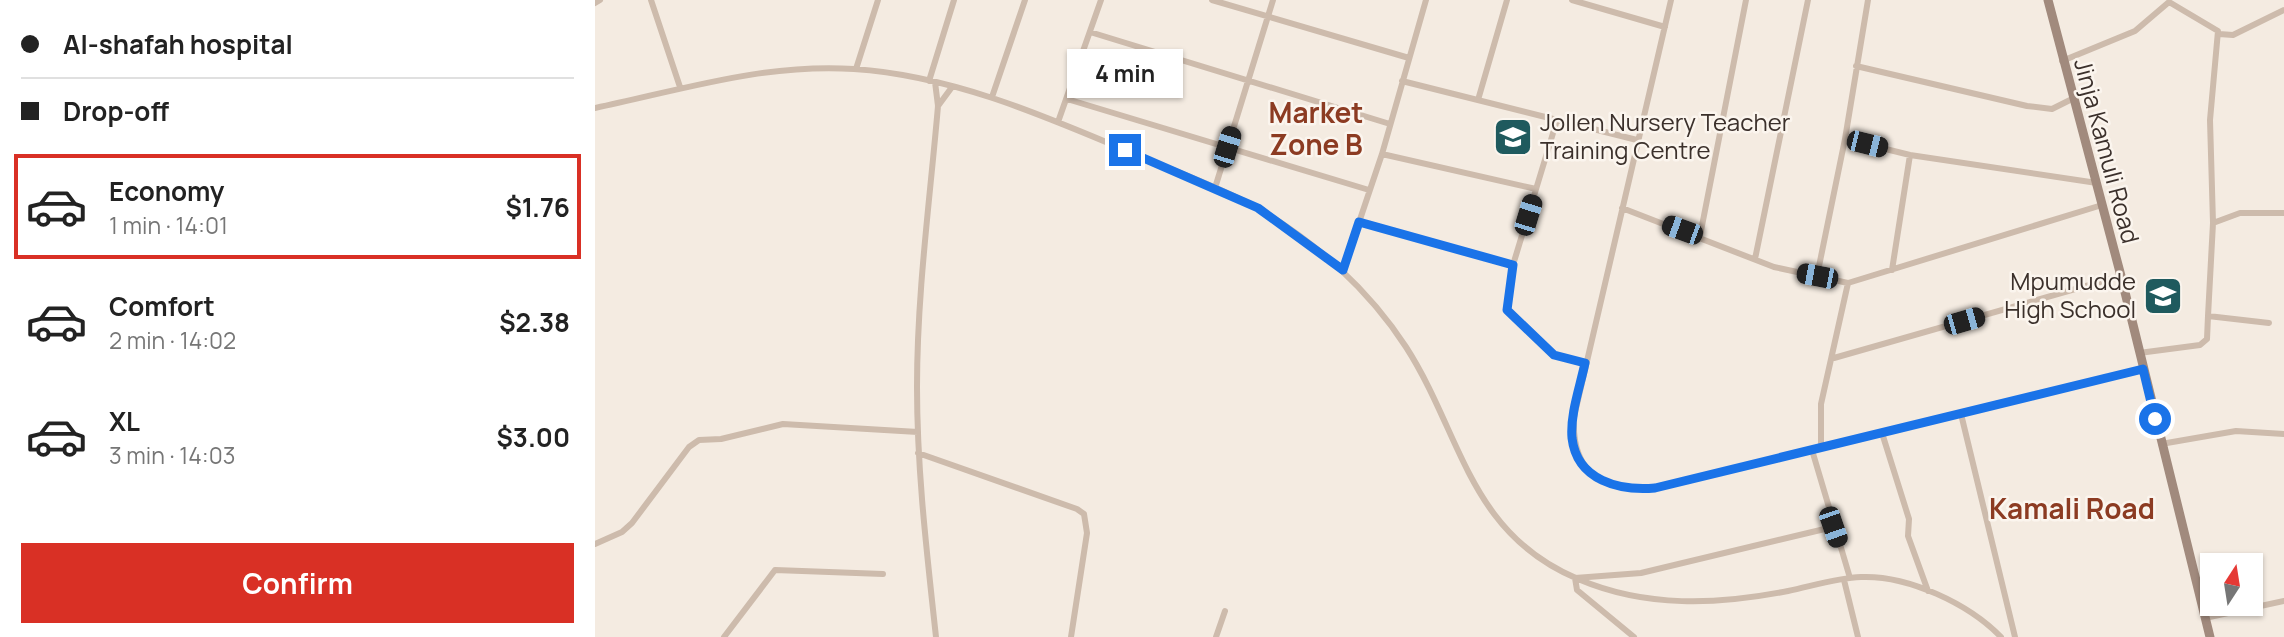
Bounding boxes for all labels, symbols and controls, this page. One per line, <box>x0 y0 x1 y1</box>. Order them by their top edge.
text: Al-shafah hospital <box>63 26 293 62</box>
callout: 4 min <box>1067 48 1183 97</box>
street label: Jinja Kamuli Road <box>2067 54 2148 247</box>
text: 4 min <box>1095 57 1155 89</box>
text: Drop-off <box>63 93 169 129</box>
district label: Market Zone B <box>1268 93 1364 163</box>
place label: Jollen Nursery Teacher Training Centre <box>1540 105 1791 166</box>
school or university icon: Jollen Nursery Teacher Training Centre <box>1492 116 1534 158</box>
car <box>1211 124 1244 170</box>
car <box>1845 129 1890 159</box>
route end <box>1109 134 1141 166</box>
text: Economy <box>109 173 224 209</box>
icon: car <box>25 175 88 238</box>
text: $1.76 <box>505 189 570 225</box>
car <box>1512 192 1545 238</box>
text: 1 min · 14:01 <box>109 209 228 241</box>
car <box>1659 213 1706 247</box>
car <box>1795 262 1840 290</box>
place label: Mpumudde High School <box>2004 264 2136 325</box>
school or university icon: Mpumudde High School <box>2142 275 2184 317</box>
text: Comfort <box>109 288 215 324</box>
icon: car <box>25 290 88 353</box>
text: $2.38 <box>499 304 570 340</box>
car <box>1941 305 1988 337</box>
text: 2 min · 14:02 <box>109 324 236 356</box>
text: XL <box>109 403 140 439</box>
route start <box>2139 403 2171 435</box>
icon: car <box>25 405 88 468</box>
text: $3.00 <box>496 419 570 455</box>
text: 3 min · 14:03 <box>109 439 235 471</box>
district label: Kamali Road <box>1989 489 2155 527</box>
car <box>1817 504 1850 550</box>
button: Confirm <box>21 543 574 623</box>
north arrow <box>2200 553 2263 616</box>
map controls <box>2200 553 2263 616</box>

